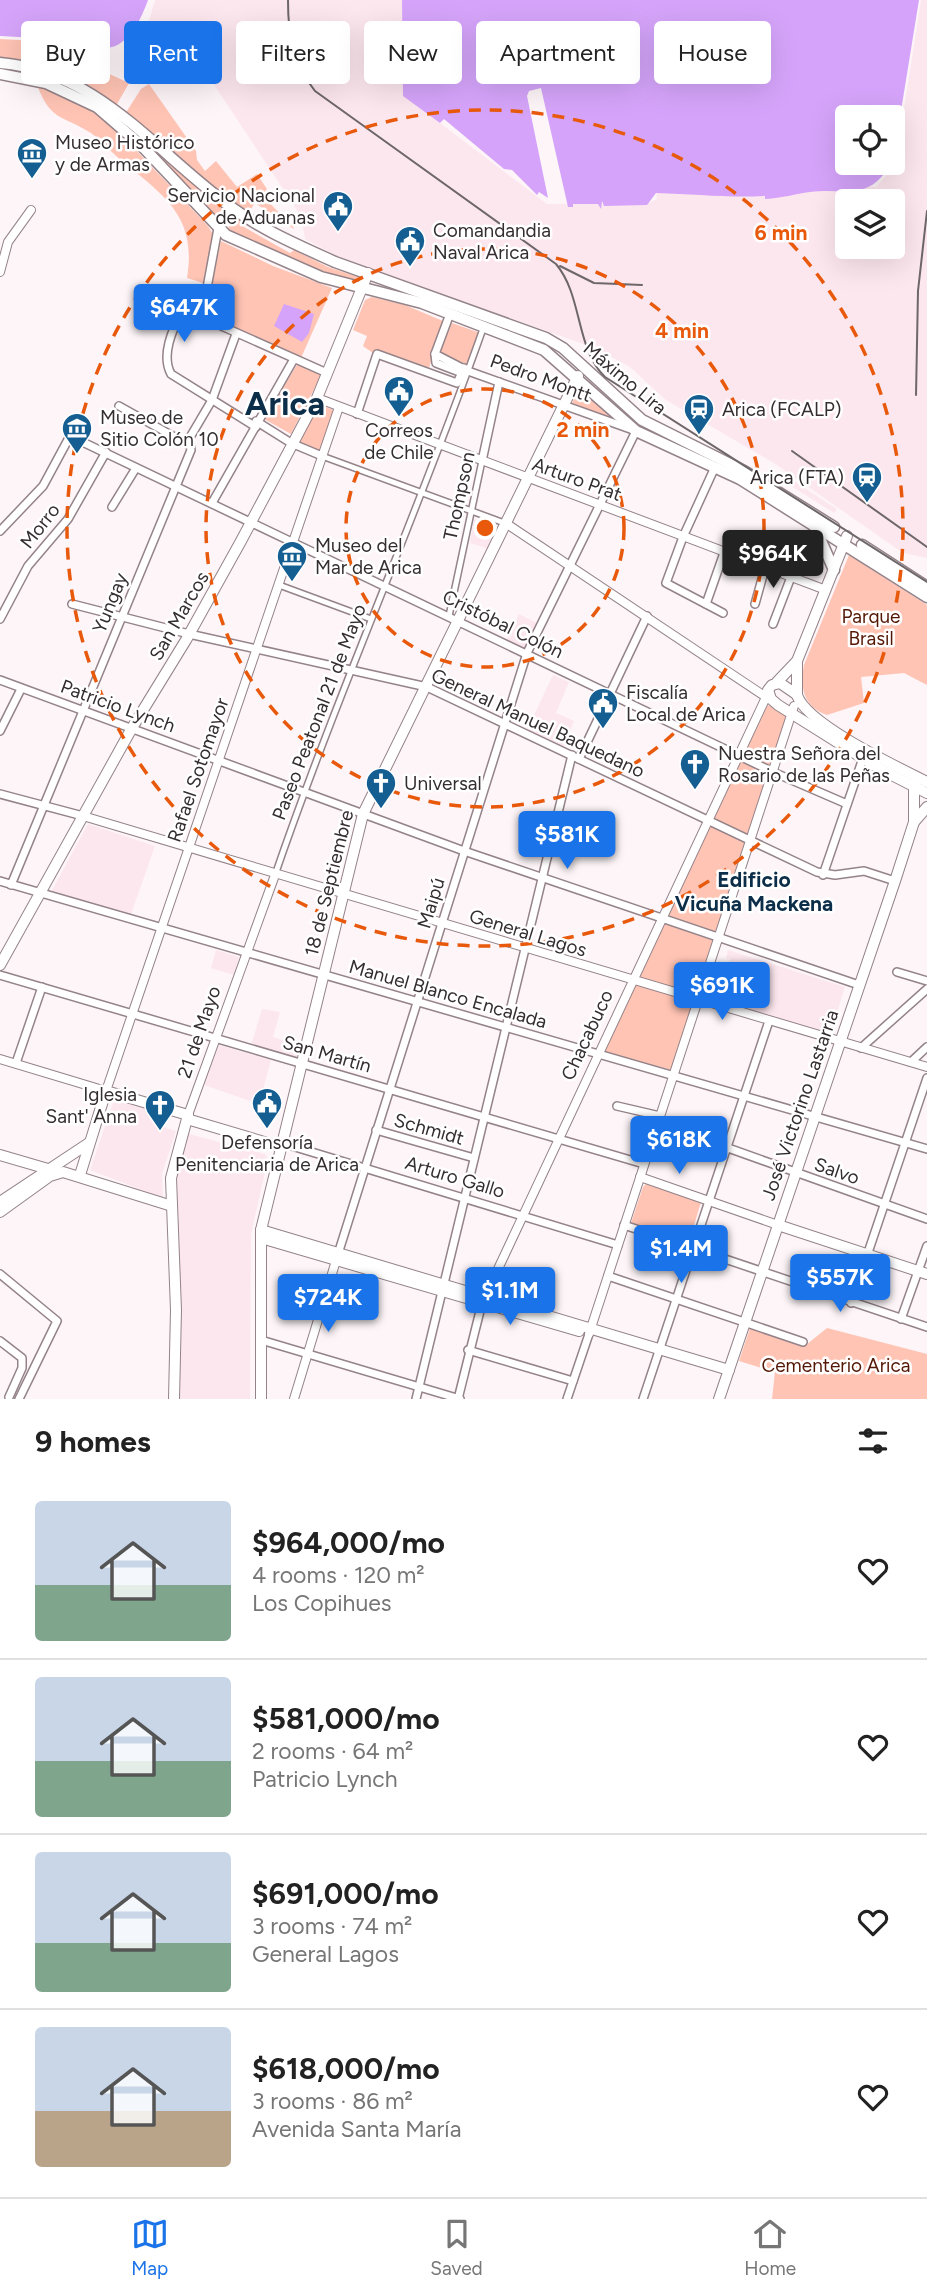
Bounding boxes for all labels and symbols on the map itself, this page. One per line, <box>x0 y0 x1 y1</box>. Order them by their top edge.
place label: Museo Histórico y de Armas <box>55 131 194 176</box>
museum icon: Museo Histórico y de Armas <box>15 136 49 180</box>
place label: Servicio Nacional de Aduanas <box>167 184 315 229</box>
public building icon: Servicio Nacional de Aduanas <box>321 189 355 233</box>
place label: Comandandia Naval Arica <box>433 219 551 264</box>
text: 6 min <box>755 220 807 245</box>
public building icon: Comandandia Naval Arica <box>393 224 427 268</box>
pin: $647K <box>135 284 233 344</box>
text: 4 min <box>655 318 709 343</box>
street label: Máximo Lira <box>579 337 671 419</box>
street label: Pedro Montt <box>487 349 595 407</box>
public building icon: Correos de Chile <box>382 374 416 418</box>
district label: Arica <box>245 384 325 423</box>
station icon: Arica (FCALP) <box>682 392 716 436</box>
place label: Arica (FCALP) <box>722 398 842 421</box>
place label: Museo de Sitio Colón 10 <box>100 406 219 451</box>
museum icon: Museo de Sitio Colón 10 <box>60 411 94 455</box>
text: 2 min <box>557 417 609 442</box>
place label: Correos de Chile <box>364 419 434 464</box>
street label: Thompson <box>438 450 480 542</box>
street label: Arturo Prat <box>529 452 625 506</box>
station icon: Arica (FTA) <box>850 460 884 504</box>
place label: Arica (FTA) <box>750 466 844 489</box>
street label: Morro <box>15 499 65 553</box>
centre of rings <box>473 516 497 540</box>
pin: $964K <box>724 530 822 590</box>
place label: Museo del Mar de Arica <box>315 534 422 579</box>
museum icon: Museo del Mar de Arica <box>275 539 309 583</box>
street label: San Marcos <box>144 567 214 665</box>
street label: Yungay <box>88 570 132 636</box>
street label: Cristóbal Colón <box>439 585 567 663</box>
street label: Paseo Peatonal 21 de Mayo <box>267 601 371 823</box>
park label: Parque Brasil <box>842 605 900 650</box>
street label: General Manuel Baquedano <box>428 663 648 783</box>
street label: Patricio Lynch <box>58 675 178 737</box>
place label: Fiscalía Local de Arica <box>626 681 746 726</box>
public building icon: Fiscalía Local de Arica <box>586 686 620 730</box>
street label: Rafael Sotomayor <box>163 694 234 845</box>
place label: Nuestra Señora del Rosario de las Peñas <box>718 742 890 787</box>
church icon: Nuestra Señora del Rosario de las Peñas <box>678 747 712 791</box>
church icon: Universal <box>364 766 398 810</box>
place label: Universal <box>404 772 482 795</box>
street label: 18 de Septiembre <box>300 808 358 958</box>
pin: $581K <box>518 812 616 871</box>
district label: Edificio Vicuña Mackena <box>675 867 833 916</box>
street label: Maipú <box>412 875 450 931</box>
street label: General Lagos <box>467 904 590 962</box>
street label: Manuel Blanco Encalada <box>346 955 550 1033</box>
pin: $691K <box>673 962 771 1022</box>
street label: 21 de Mayo <box>173 983 225 1081</box>
street label: Chacabuco <box>556 986 618 1084</box>
street label: José Victorino Lastarria <box>757 1007 843 1203</box>
street label: San Martín <box>280 1030 374 1078</box>
place label: Iglesia Sant' Anna <box>46 1083 137 1128</box>
public building icon: Defensoría Penitenciaria de Arica <box>250 1086 284 1130</box>
church icon: Iglesia Sant' Anna <box>143 1088 177 1132</box>
street label: Schmidt <box>391 1108 467 1150</box>
pin: $618K <box>630 1116 728 1176</box>
place label: Defensoría Penitenciaria de Arica <box>175 1131 359 1176</box>
street label: Arturo Gallo <box>403 1151 507 1203</box>
street label: Salvo <box>811 1153 863 1189</box>
pin: $1.4M <box>632 1226 730 1285</box>
pin: $557K <box>791 1254 889 1314</box>
pin: $1.1M <box>461 1268 559 1327</box>
pin: $724K <box>279 1274 377 1334</box>
park label: Cementerio Arica <box>762 1354 910 1377</box>

